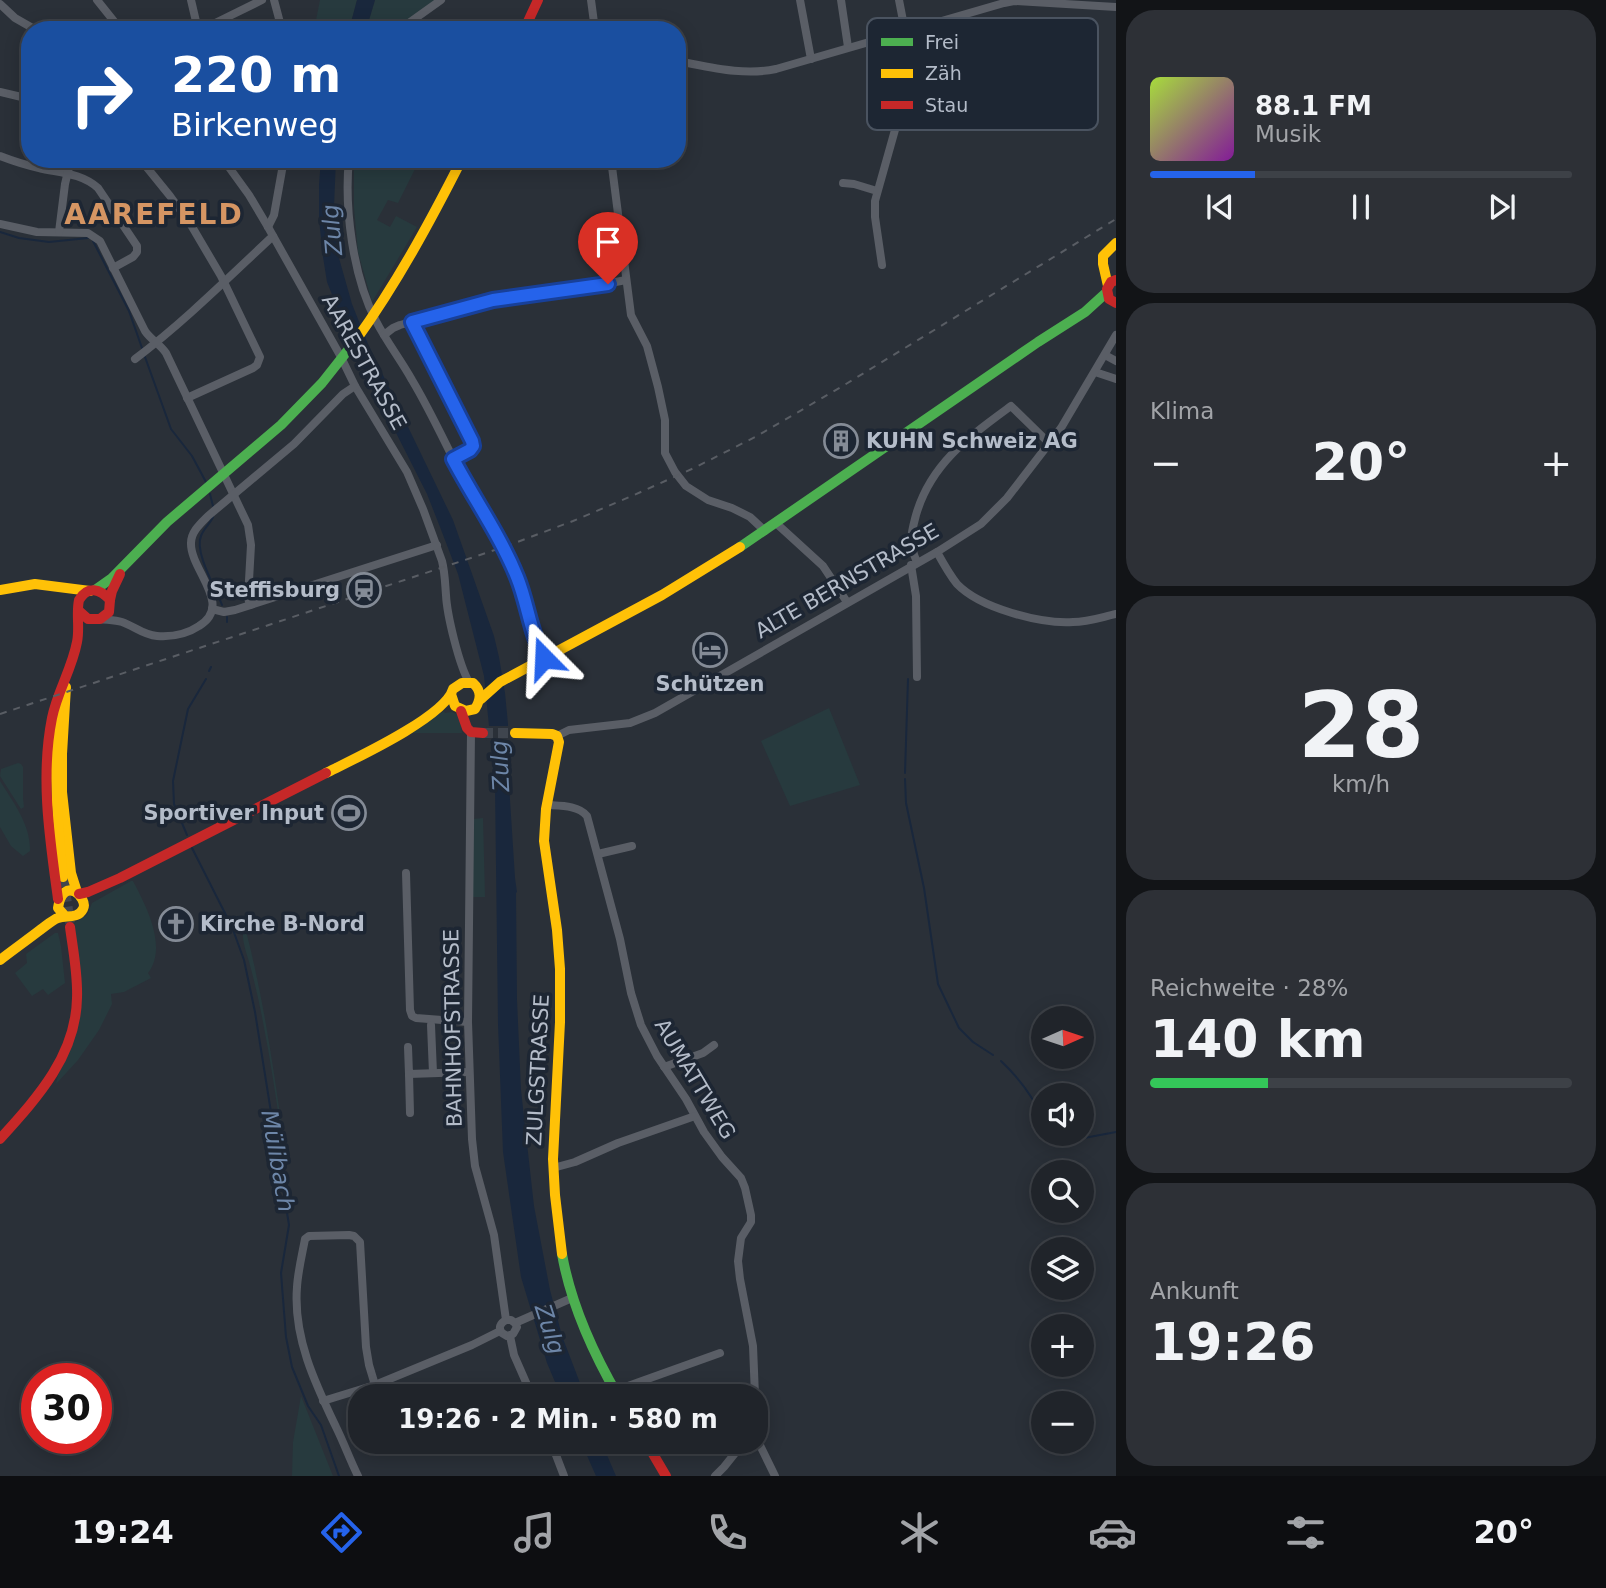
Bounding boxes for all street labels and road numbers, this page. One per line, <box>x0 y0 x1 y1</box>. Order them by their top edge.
street label: AARESTRASSE <box>317 290 411 434</box>
street label: ALTE BERNSTRASSE <box>751 519 943 643</box>
street label: BAHNHOFSTRASSE <box>439 929 467 1127</box>
street label: ZULGSTRASSE <box>522 994 554 1146</box>
street label: AUMATTWEG <box>650 1014 740 1144</box>

